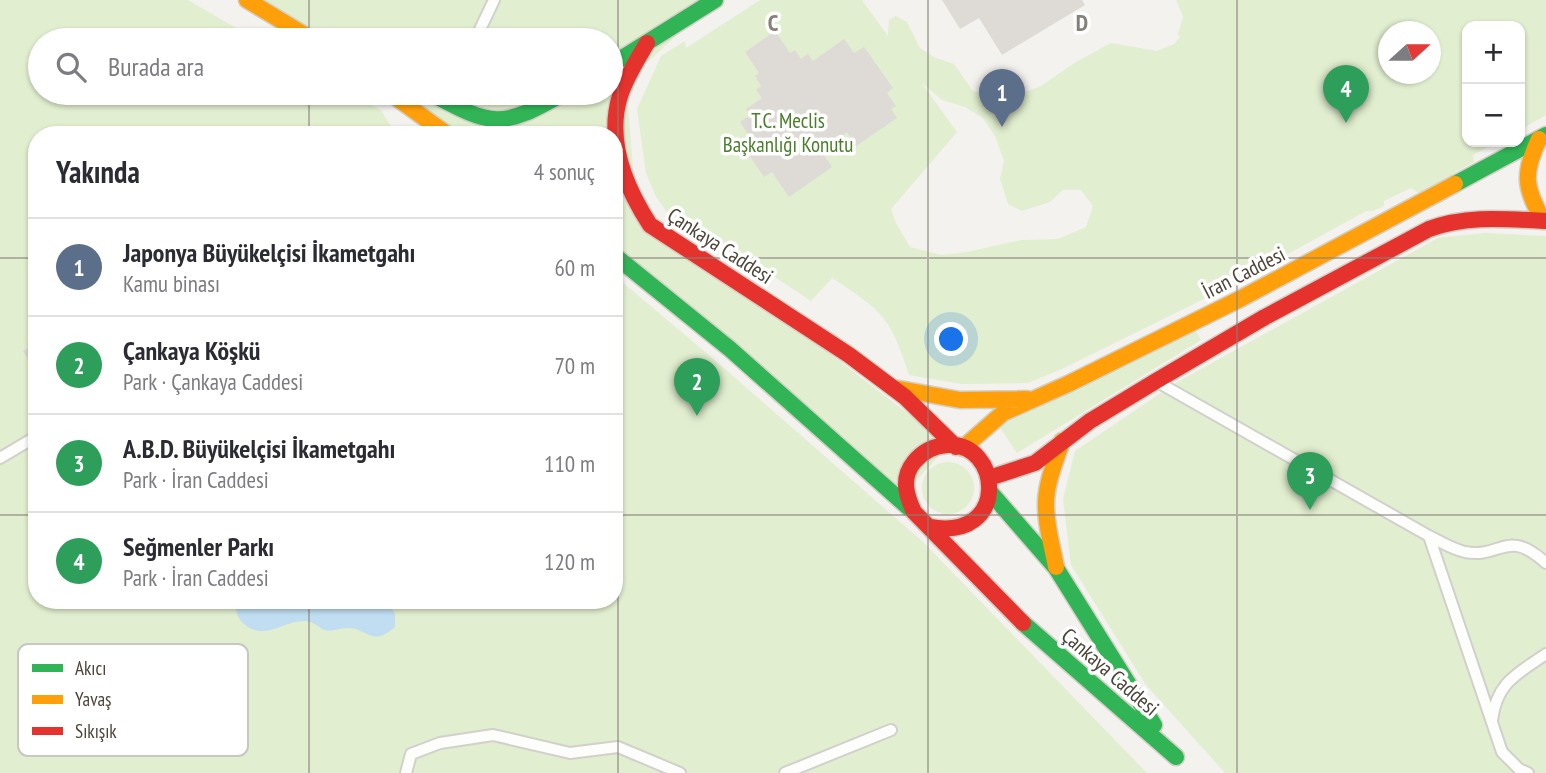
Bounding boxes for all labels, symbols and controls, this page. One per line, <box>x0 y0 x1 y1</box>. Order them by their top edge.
text: C <box>768 8 779 37</box>
text: D <box>1076 8 1088 37</box>
north arrow <box>1378 21 1441 84</box>
map controls <box>1462 21 1525 147</box>
button: + <box>1462 21 1525 84</box>
search box <box>28 28 623 105</box>
icon: search <box>52 48 90 86</box>
text: Burada ara <box>108 50 204 83</box>
pin: 4 <box>1323 65 1369 123</box>
pin: 1 <box>979 69 1025 127</box>
button: − <box>1462 84 1525 147</box>
park label: T.C. Meclis Başkanlığı Konutu <box>723 107 853 158</box>
text: Yakında <box>56 152 140 191</box>
text: 4 sonuç <box>534 157 595 186</box>
street label: Çankaya Caddesi <box>662 201 778 290</box>
text: Japonya Büyükelçisi İkametgahı <box>123 236 415 269</box>
street label: İran Caddesi <box>1198 240 1290 305</box>
text: 1 <box>74 253 85 282</box>
text: 60 m <box>554 253 595 282</box>
text: Kamu binası <box>123 269 220 298</box>
your location <box>934 322 968 356</box>
text: Çankaya Köşkü <box>123 334 260 367</box>
text: 2 <box>74 351 85 380</box>
text: 70 m <box>554 351 595 380</box>
pin: 2 <box>674 358 720 416</box>
text: Park · Çankaya Caddesi <box>123 367 303 396</box>
text: A.B.D. Büyükelçisi İkametgahı <box>123 432 395 465</box>
text: 3 <box>74 449 85 478</box>
text: 110 m <box>544 449 595 478</box>
pin: 3 <box>1287 452 1333 510</box>
text: Park · İran Caddesi <box>123 465 269 494</box>
text: Seğmenler Parkı <box>123 530 274 563</box>
text: 4 <box>74 547 85 576</box>
text: 120 m <box>544 547 595 576</box>
text: Park · İran Caddesi <box>123 563 269 592</box>
street label: Çankaya Caddesi <box>1056 622 1165 721</box>
legend <box>18 644 248 756</box>
text: Akıcı <box>75 656 106 680</box>
text: Yavaş <box>75 687 112 711</box>
text: Sıkışık <box>75 719 117 743</box>

